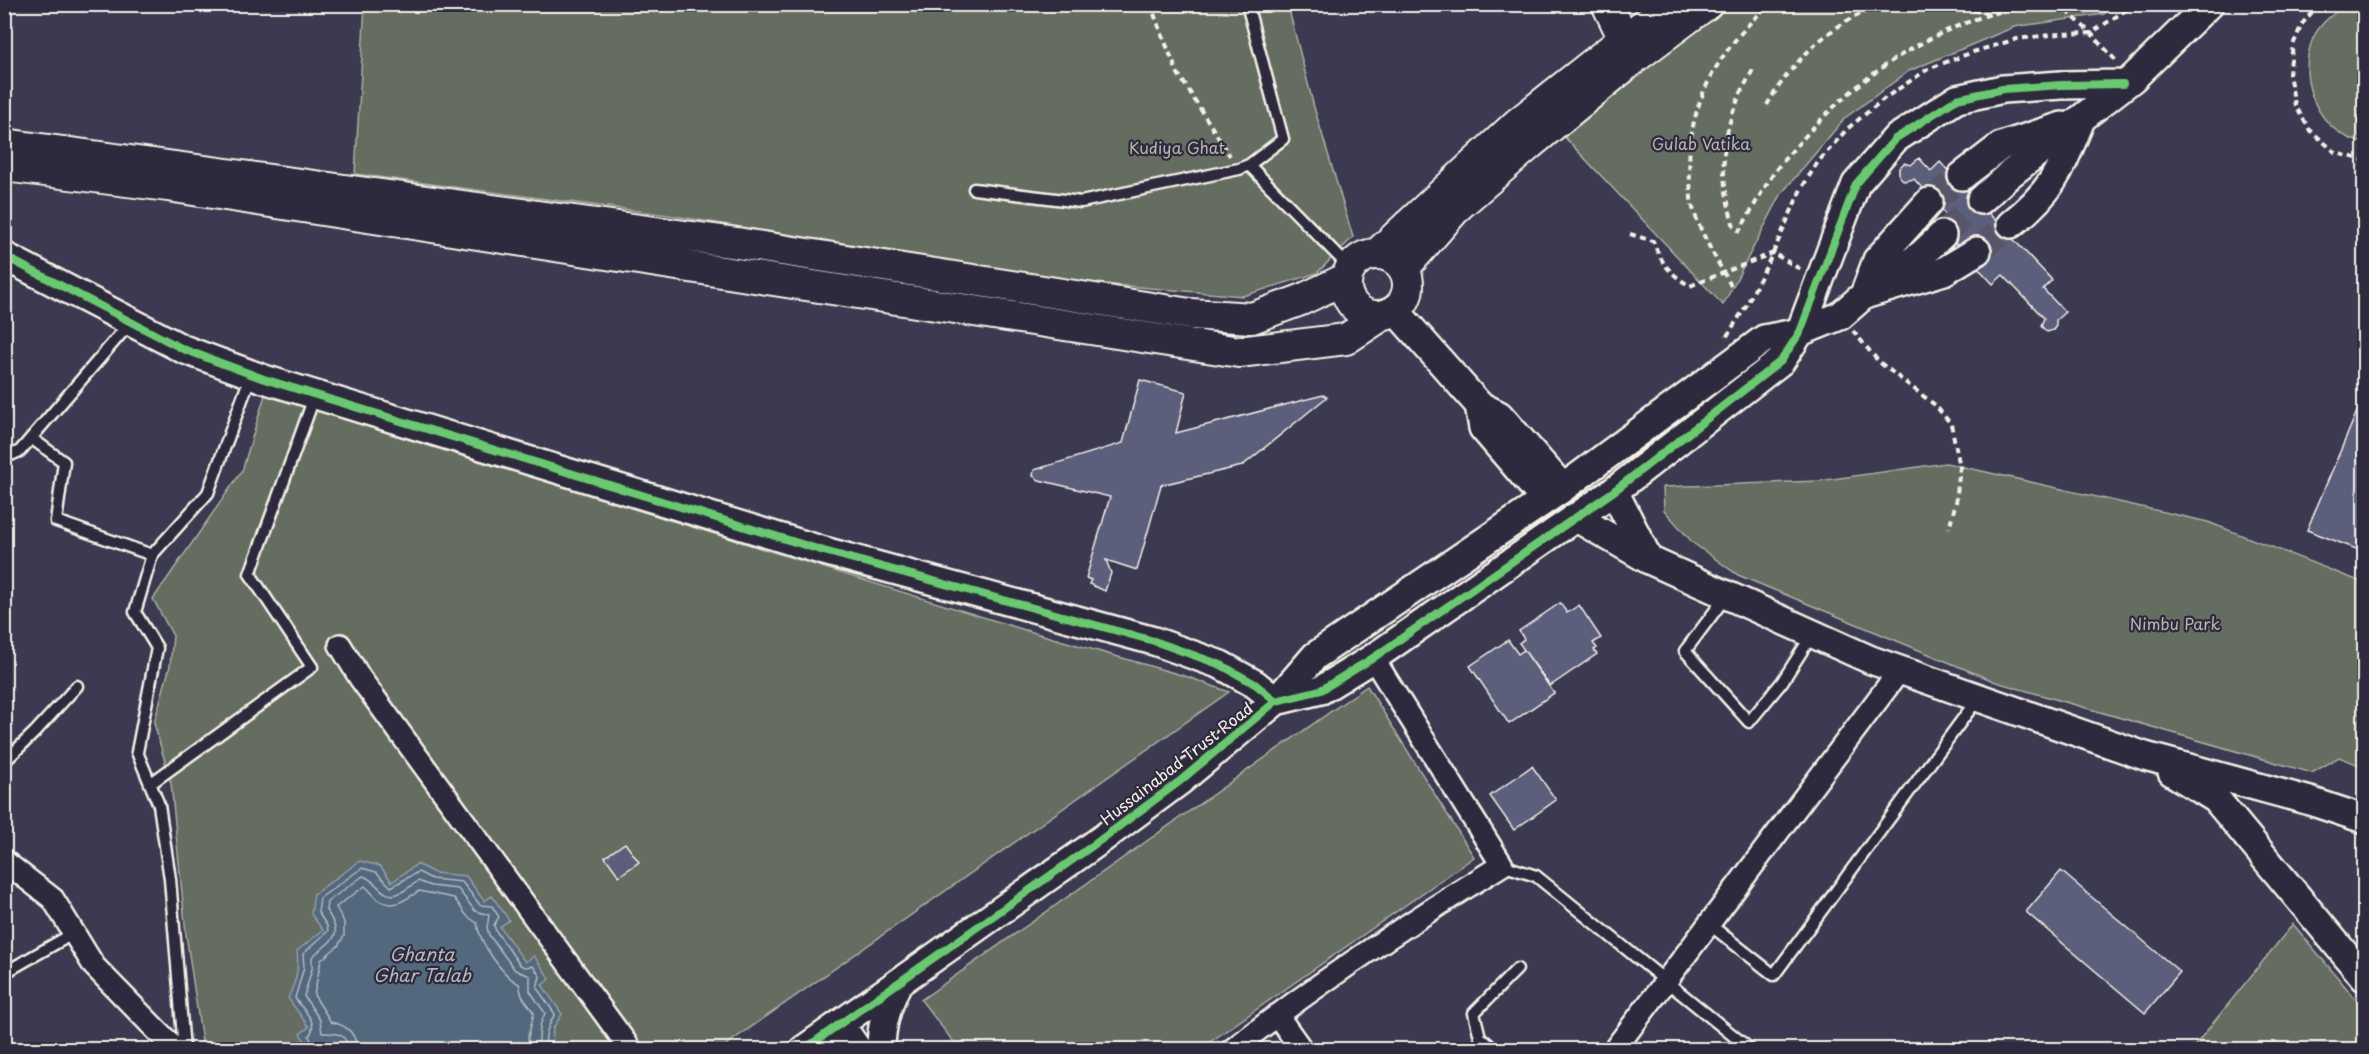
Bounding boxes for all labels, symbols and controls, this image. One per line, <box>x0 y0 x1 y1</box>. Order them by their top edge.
park label: Gulab Vatika <box>1652 131 1750 155</box>
park label: Kudiya Ghat <box>1129 135 1225 159</box>
park label: Nimbu Park <box>2130 611 2221 635</box>
street label: Hussainabad Trust Road <box>1095 696 1257 830</box>
water label: Ghanta Ghar Talab <box>373 940 472 988</box>

